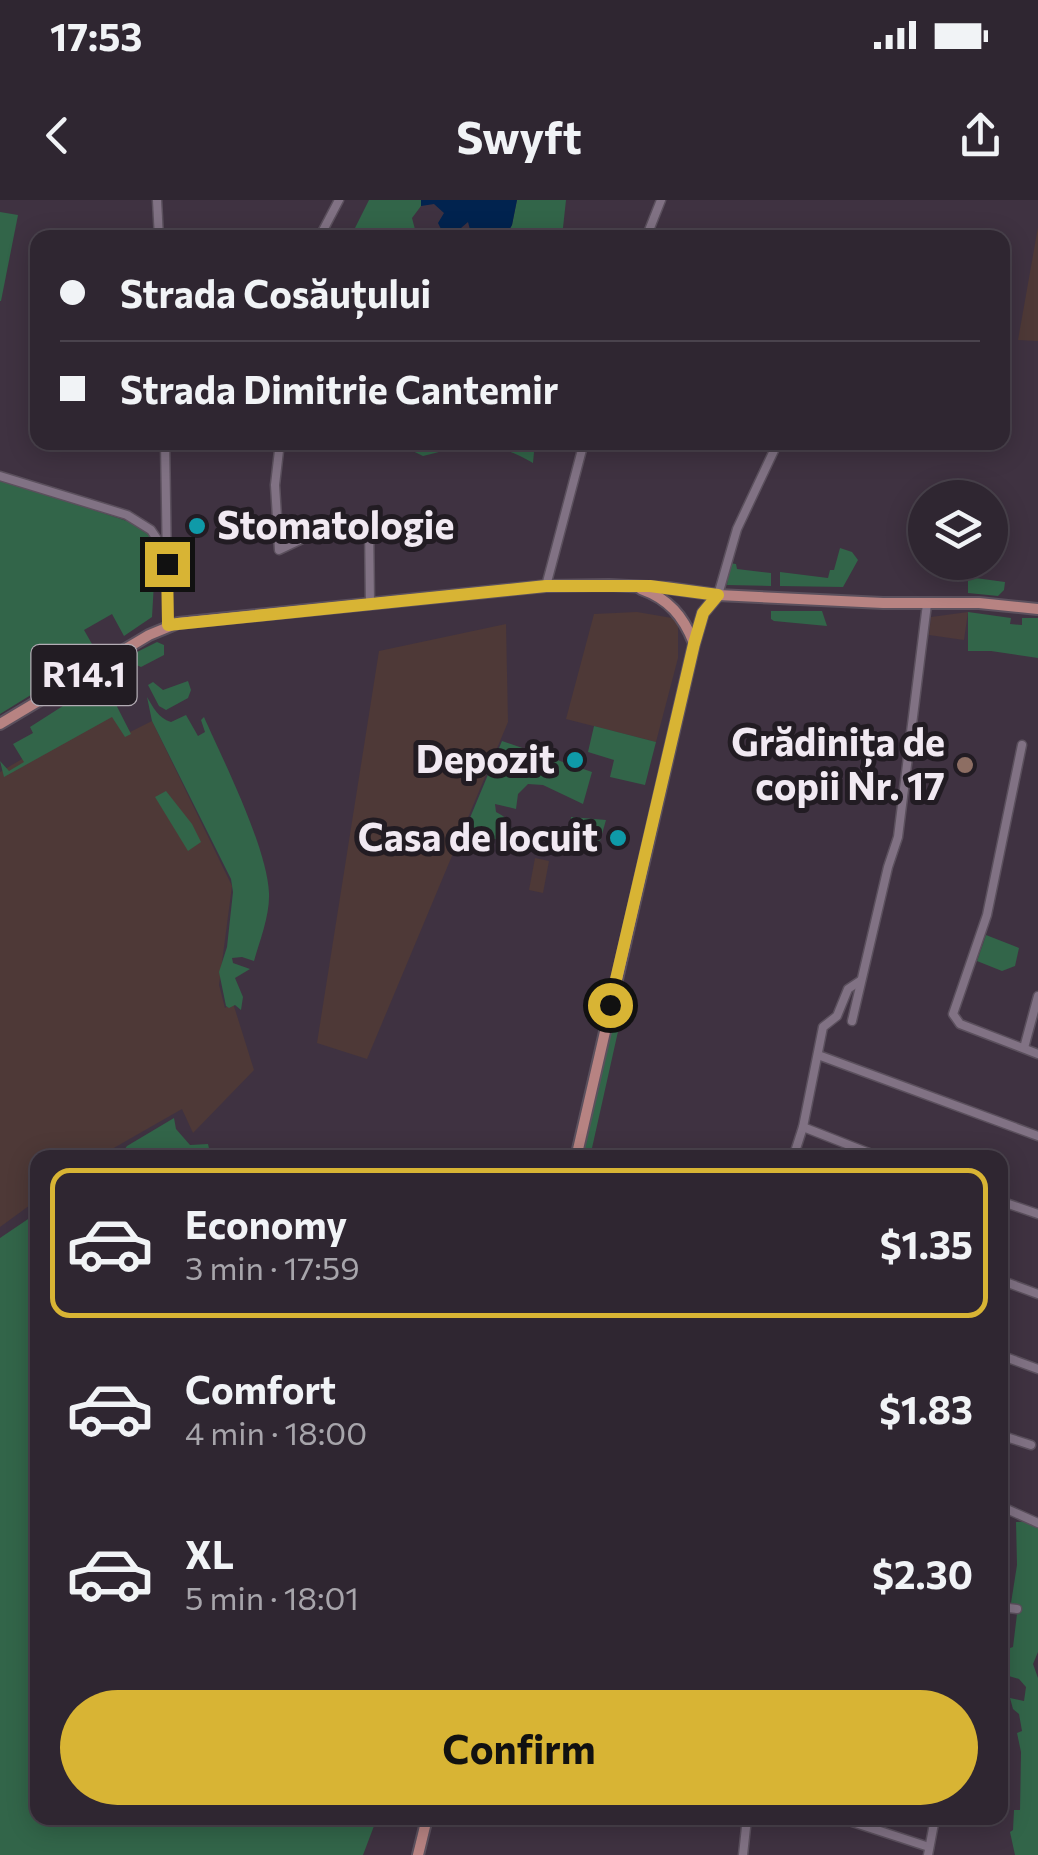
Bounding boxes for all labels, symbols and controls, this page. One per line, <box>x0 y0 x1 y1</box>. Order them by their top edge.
text: 17:53 <box>50 12 142 59</box>
icon: back <box>30 108 85 163</box>
text: Swyft <box>456 108 582 163</box>
icon: share <box>953 108 1008 163</box>
text: Strada Cosăuțului <box>120 269 431 316</box>
text: Strada Dimitrie Cantemir <box>120 365 558 412</box>
map controls <box>908 480 1008 580</box>
button: layers <box>908 480 1008 580</box>
place label: Stomatologie <box>217 500 454 547</box>
marker: Stomatologie <box>186 515 208 537</box>
route end <box>145 542 190 587</box>
road number: R14.1 <box>32 645 136 705</box>
place label: Grădinița de copii Nr. 17 <box>731 717 945 808</box>
place label: Depozit <box>416 734 555 781</box>
marker: Depozit <box>564 749 586 771</box>
marker: Grădinița de copii Nr. 17 <box>954 754 976 776</box>
place label: Casa de locuit <box>358 812 598 859</box>
marker: Casa de locuit <box>607 827 629 849</box>
route start <box>588 983 633 1028</box>
icon: car <box>65 1198 155 1288</box>
text: Economy <box>185 1200 347 1247</box>
text: $1.35 <box>880 1220 973 1267</box>
text: 3 min · 17:59 <box>185 1247 360 1287</box>
icon: car <box>65 1363 155 1453</box>
text: Comfort <box>185 1365 336 1412</box>
text: $1.83 <box>879 1385 973 1432</box>
text: 4 min · 18:00 <box>185 1412 367 1452</box>
icon: car <box>65 1528 155 1618</box>
text: XL <box>185 1530 234 1577</box>
text: $2.30 <box>872 1550 973 1597</box>
text: 5 min · 18:01 <box>185 1577 359 1617</box>
button: Confirm <box>60 1690 978 1805</box>

